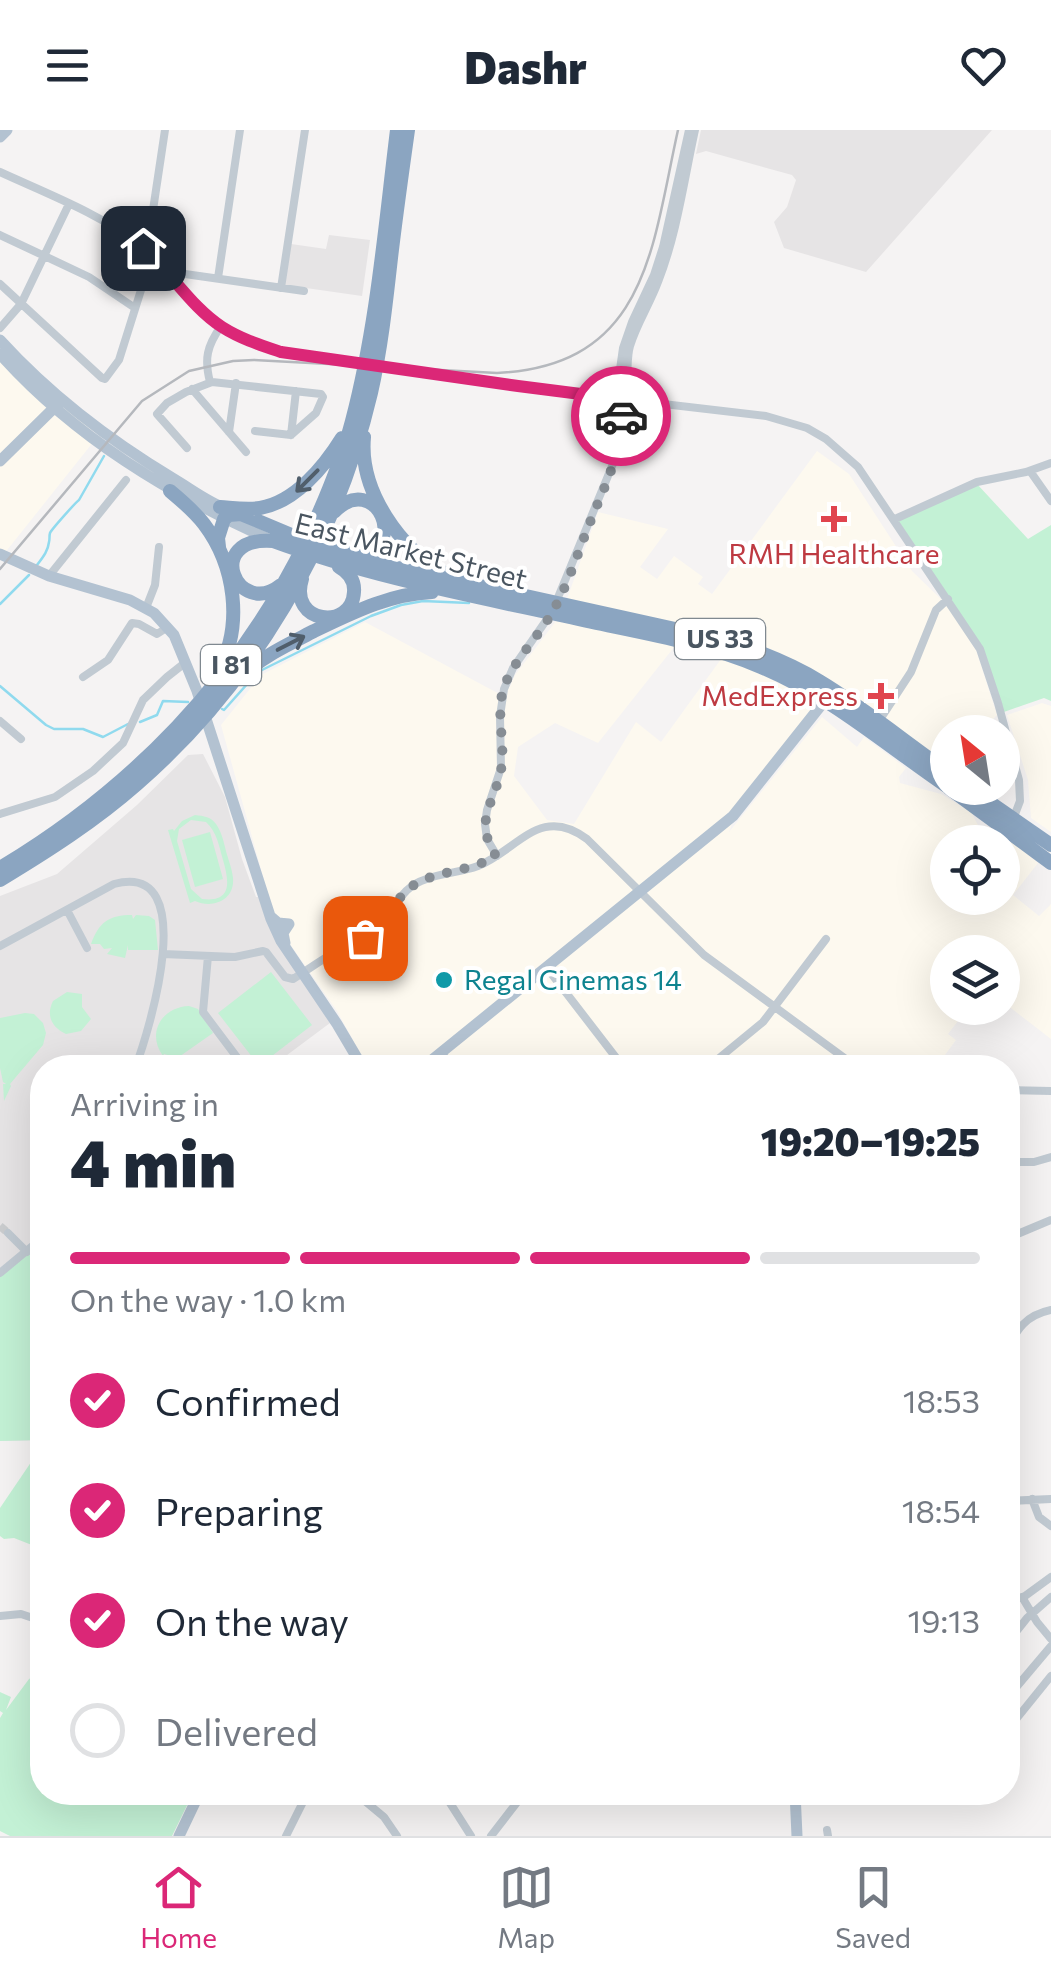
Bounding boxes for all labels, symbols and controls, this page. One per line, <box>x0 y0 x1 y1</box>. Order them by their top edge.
icon: menu <box>40 38 95 93</box>
text: Dashr <box>464 38 587 93</box>
icon: heart <box>956 38 1011 93</box>
pin <box>101 206 186 291</box>
icon: home <box>116 221 171 276</box>
courier <box>571 366 671 466</box>
icon: car <box>594 389 649 444</box>
one-way arrow <box>296 468 320 492</box>
street label: East Market Street <box>292 505 531 595</box>
marker: RMH Healthcare <box>821 506 847 532</box>
place label: RMH Healthcare <box>729 536 939 570</box>
road number: US 33 <box>675 619 765 659</box>
one-way arrow <box>275 633 305 652</box>
road number: I 81 <box>201 645 261 685</box>
place label: MedExpress <box>701 678 858 712</box>
marker: MedExpress <box>868 683 894 709</box>
north arrow <box>930 715 1020 805</box>
map controls <box>930 715 1020 1025</box>
button: locate <box>930 825 1020 915</box>
pin <box>323 896 408 981</box>
icon: bag <box>338 911 393 966</box>
button: layers <box>930 935 1020 1025</box>
place label: Regal Cinemas 14 <box>464 962 682 996</box>
marker: Regal Cinemas 14 <box>433 969 455 991</box>
text: Arriving in <box>70 1083 219 1123</box>
text: 19:20–19:25 <box>761 1117 980 1164</box>
text: 4 min <box>70 1121 236 1200</box>
text: On the way · 1.0 km <box>70 1279 346 1319</box>
icon: check <box>70 1373 125 1428</box>
text: Confirmed <box>155 1377 341 1424</box>
text: 18:53 <box>903 1380 980 1420</box>
icon: check <box>70 1483 125 1538</box>
text: Preparing <box>155 1487 323 1534</box>
text: 18:54 <box>902 1490 980 1530</box>
icon: check <box>70 1593 125 1648</box>
text: On the way <box>155 1597 349 1644</box>
text: 19:13 <box>907 1600 980 1640</box>
text: Delivered <box>155 1707 318 1754</box>
tab: Home <box>140 1860 217 1954</box>
tab: Map <box>497 1860 555 1954</box>
tab: Saved <box>835 1860 911 1954</box>

